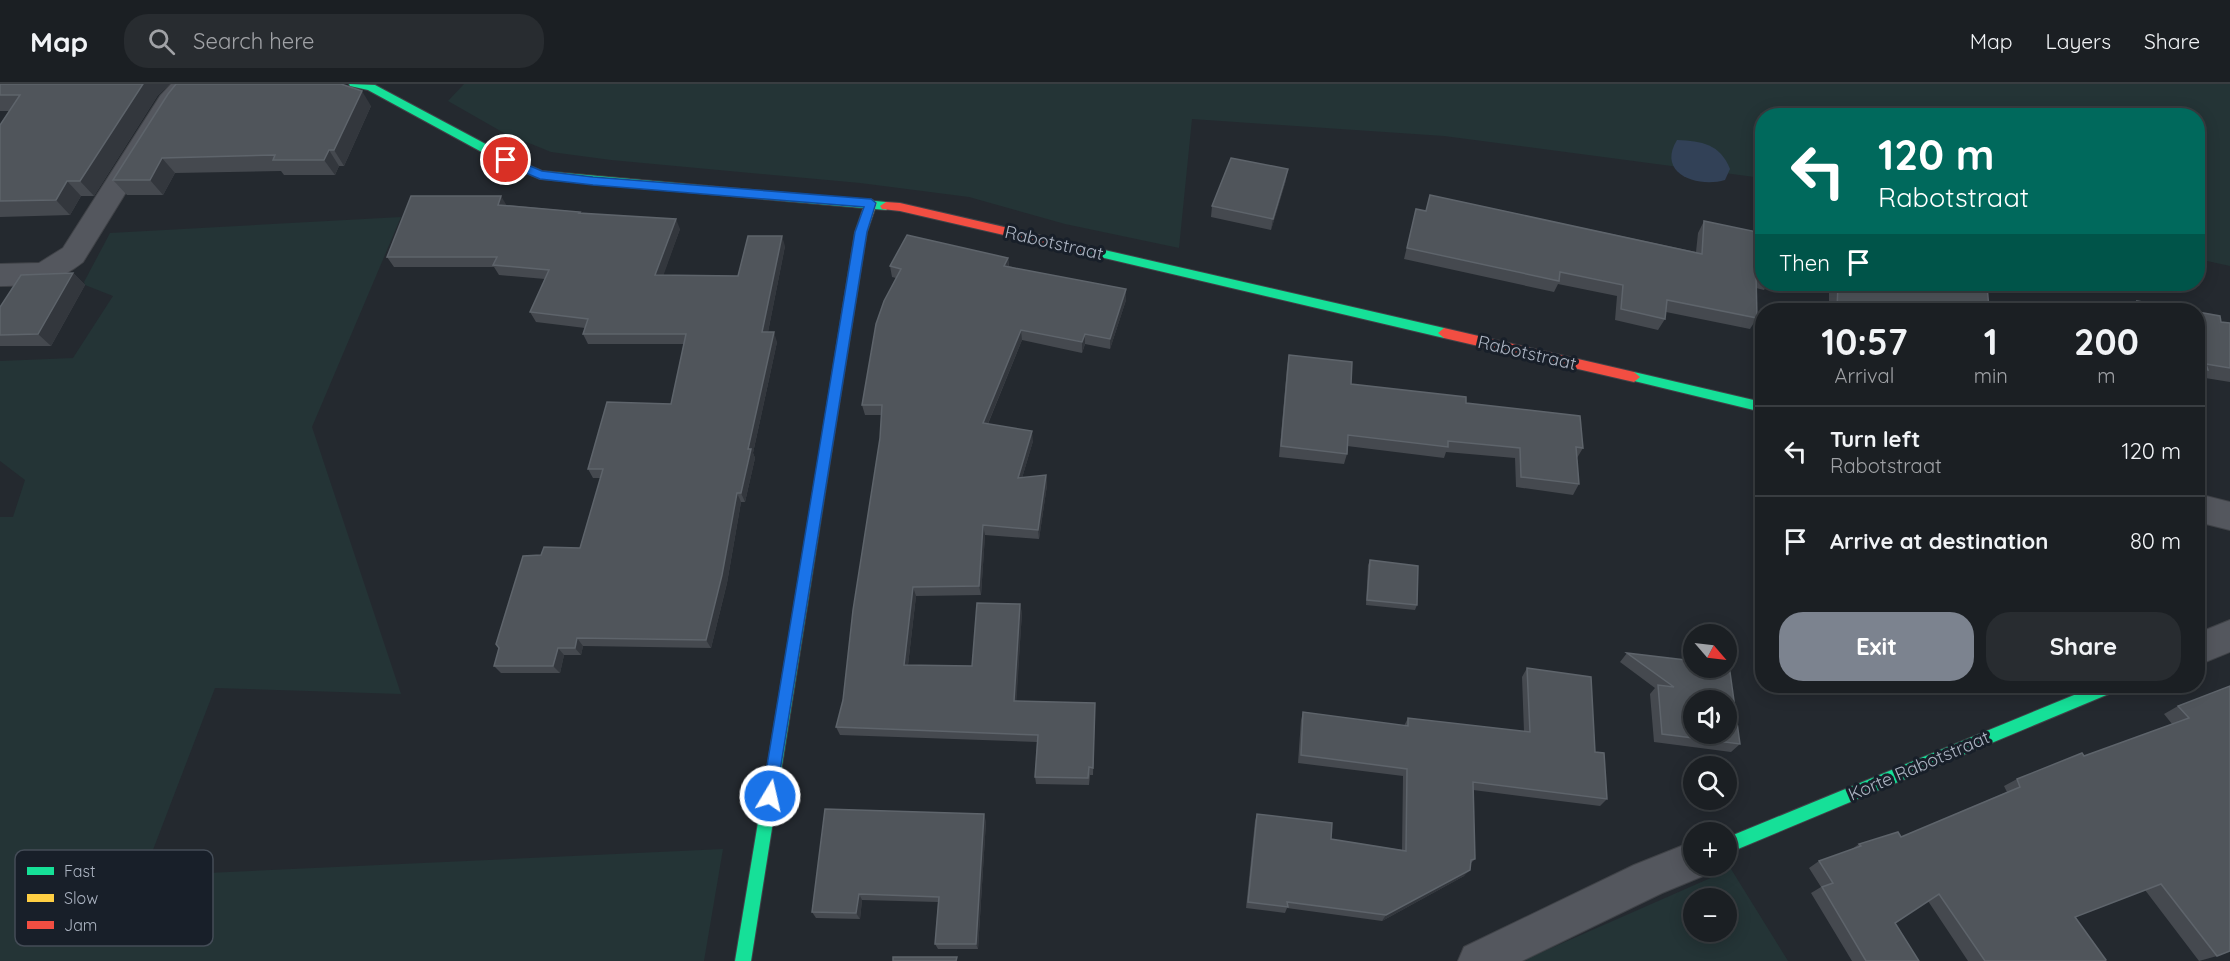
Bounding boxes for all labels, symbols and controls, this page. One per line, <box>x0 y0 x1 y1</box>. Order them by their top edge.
search box <box>124 14 544 68</box>
text: Map <box>30 24 88 59</box>
icon: search <box>145 25 178 58</box>
text: Search here <box>193 27 315 55</box>
text: Map <box>1970 28 2013 54</box>
text: Layers <box>2046 28 2111 54</box>
text: Share <box>2144 28 2200 54</box>
text: 120 m <box>1878 128 1995 181</box>
icon: left <box>1779 132 1857 210</box>
pin <box>480 134 531 185</box>
icon: arrive <box>489 143 522 176</box>
text: Rabotstraat <box>1878 180 2029 214</box>
street label: Rabotstraat <box>1002 220 1106 265</box>
icon: arrive <box>1842 246 1875 279</box>
text: Then <box>1779 249 1830 277</box>
text: 10:57 <box>1821 319 1908 364</box>
text: 1 <box>1984 319 1998 364</box>
text: 200 <box>2074 319 2139 364</box>
street label: Rabotstraat <box>1475 330 1579 375</box>
text: Arrival <box>1834 363 1894 388</box>
text: min <box>1974 363 2008 388</box>
text: m <box>2097 363 2116 388</box>
text: Turn left <box>1830 425 1920 453</box>
icon: left <box>1779 435 1812 468</box>
text: 120 m <box>2122 437 2181 465</box>
text: Rabotstraat <box>1830 453 1942 478</box>
icon: arrive <box>1779 525 1812 558</box>
text: Arrive at destination <box>1830 527 2048 555</box>
text: 80 m <box>2130 527 2181 555</box>
button: Exit <box>1779 612 1974 681</box>
button: Share <box>1986 612 2181 681</box>
north arrow <box>1683 624 1737 678</box>
map controls <box>1683 624 1737 942</box>
button: sound <box>1683 690 1737 744</box>
street label: Korte Rabotstraat <box>1845 725 1993 806</box>
button: search <box>1683 756 1737 810</box>
position arrow <box>738 764 802 828</box>
button: + <box>1683 822 1737 876</box>
legend <box>15 850 213 946</box>
text: Fast <box>64 861 95 881</box>
text: Slow <box>64 888 98 908</box>
button: − <box>1683 888 1737 942</box>
text: Jam <box>64 915 97 935</box>

